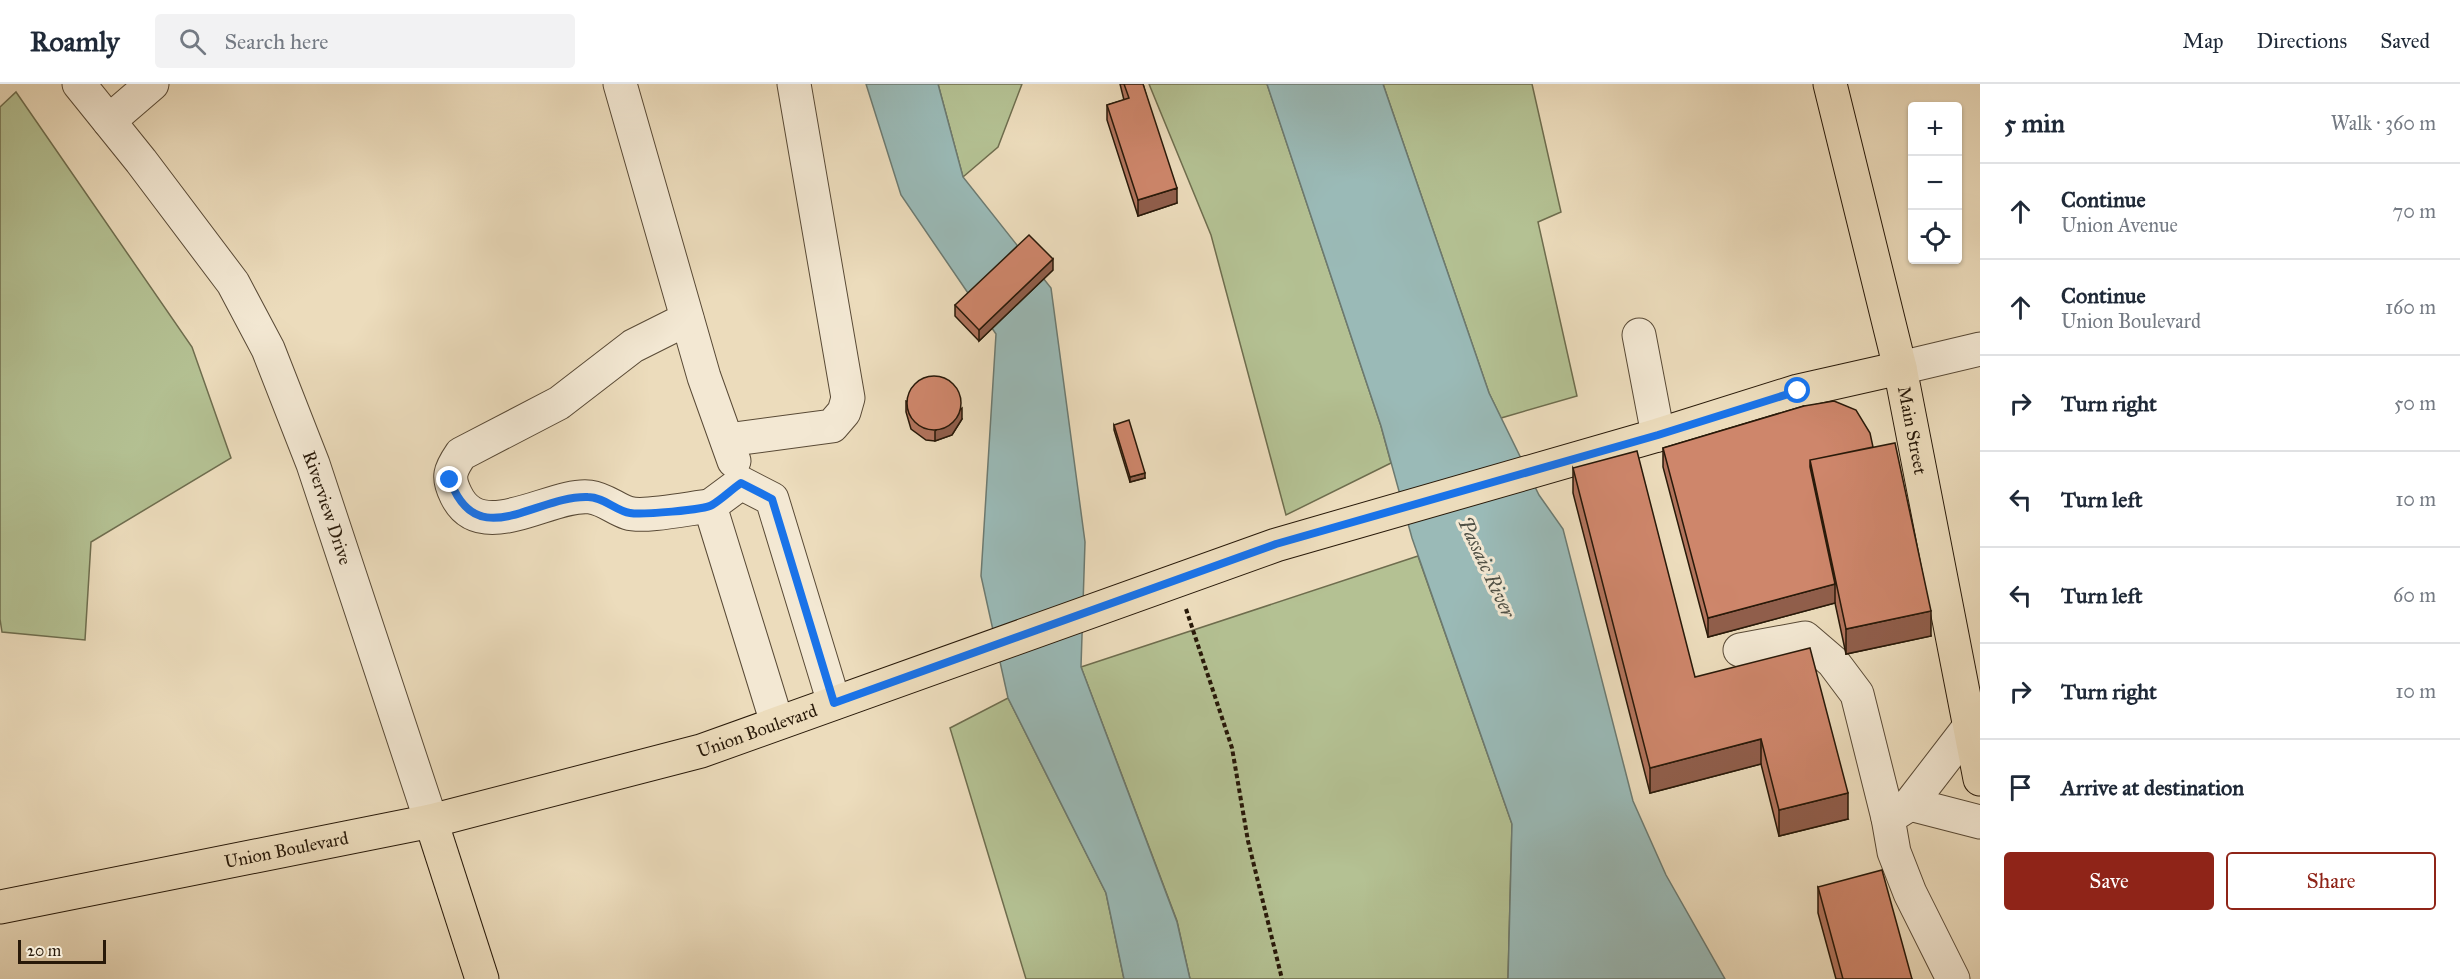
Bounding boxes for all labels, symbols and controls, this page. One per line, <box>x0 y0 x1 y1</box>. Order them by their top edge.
search box <box>155 14 575 68</box>
text: Roamly <box>30 24 119 59</box>
icon: search <box>176 25 209 58</box>
text: Search here <box>224 28 328 55</box>
text: Map <box>2183 28 2224 54</box>
text: Directions <box>2257 28 2347 54</box>
text: Saved <box>2380 28 2430 54</box>
map controls <box>1908 102 1962 264</box>
button: + <box>1908 102 1962 156</box>
text: 5 min <box>2004 107 2065 139</box>
text: Walk · 360 m <box>2331 111 2436 135</box>
button: − <box>1908 156 1962 210</box>
text: Continue <box>2061 186 2146 213</box>
icon: ahead <box>2004 195 2037 228</box>
text: 70 m <box>2393 199 2436 223</box>
button: locate <box>1908 210 1962 264</box>
text: Union Avenue <box>2061 213 2178 237</box>
text: Continue <box>2061 282 2146 309</box>
icon: ahead <box>2004 291 2037 324</box>
text: 160 m <box>2385 295 2436 319</box>
text: Union Boulevard <box>2061 309 2201 333</box>
route start <box>1784 377 1810 403</box>
street label: Main Street <box>1893 384 1932 477</box>
icon: right <box>2004 387 2037 420</box>
text: Turn right <box>2061 390 2157 417</box>
text: 50 m <box>2394 391 2436 415</box>
street label: Riverview Drive <box>298 448 357 568</box>
route end <box>436 466 462 492</box>
icon: left <box>2004 483 2037 516</box>
text: Turn left <box>2061 486 2143 513</box>
text: 10 m <box>2395 487 2436 511</box>
water label: Passaic River <box>1453 513 1521 623</box>
icon: left <box>2004 579 2037 612</box>
text: Turn left <box>2061 582 2143 609</box>
text: 60 m <box>2393 583 2436 607</box>
icon: right <box>2004 675 2037 708</box>
text: Turn right <box>2061 678 2157 705</box>
text: 10 m <box>2395 679 2436 703</box>
street label: Union Boulevard <box>694 699 820 763</box>
icon: arrive <box>2004 771 2037 804</box>
text: Arrive at destination <box>2061 774 2244 801</box>
street label: Union Boulevard <box>222 827 350 873</box>
button: Save <box>2004 852 2214 910</box>
button: Share <box>2226 852 2436 910</box>
scale bar <box>18 937 106 964</box>
text: 20 m <box>27 941 61 960</box>

